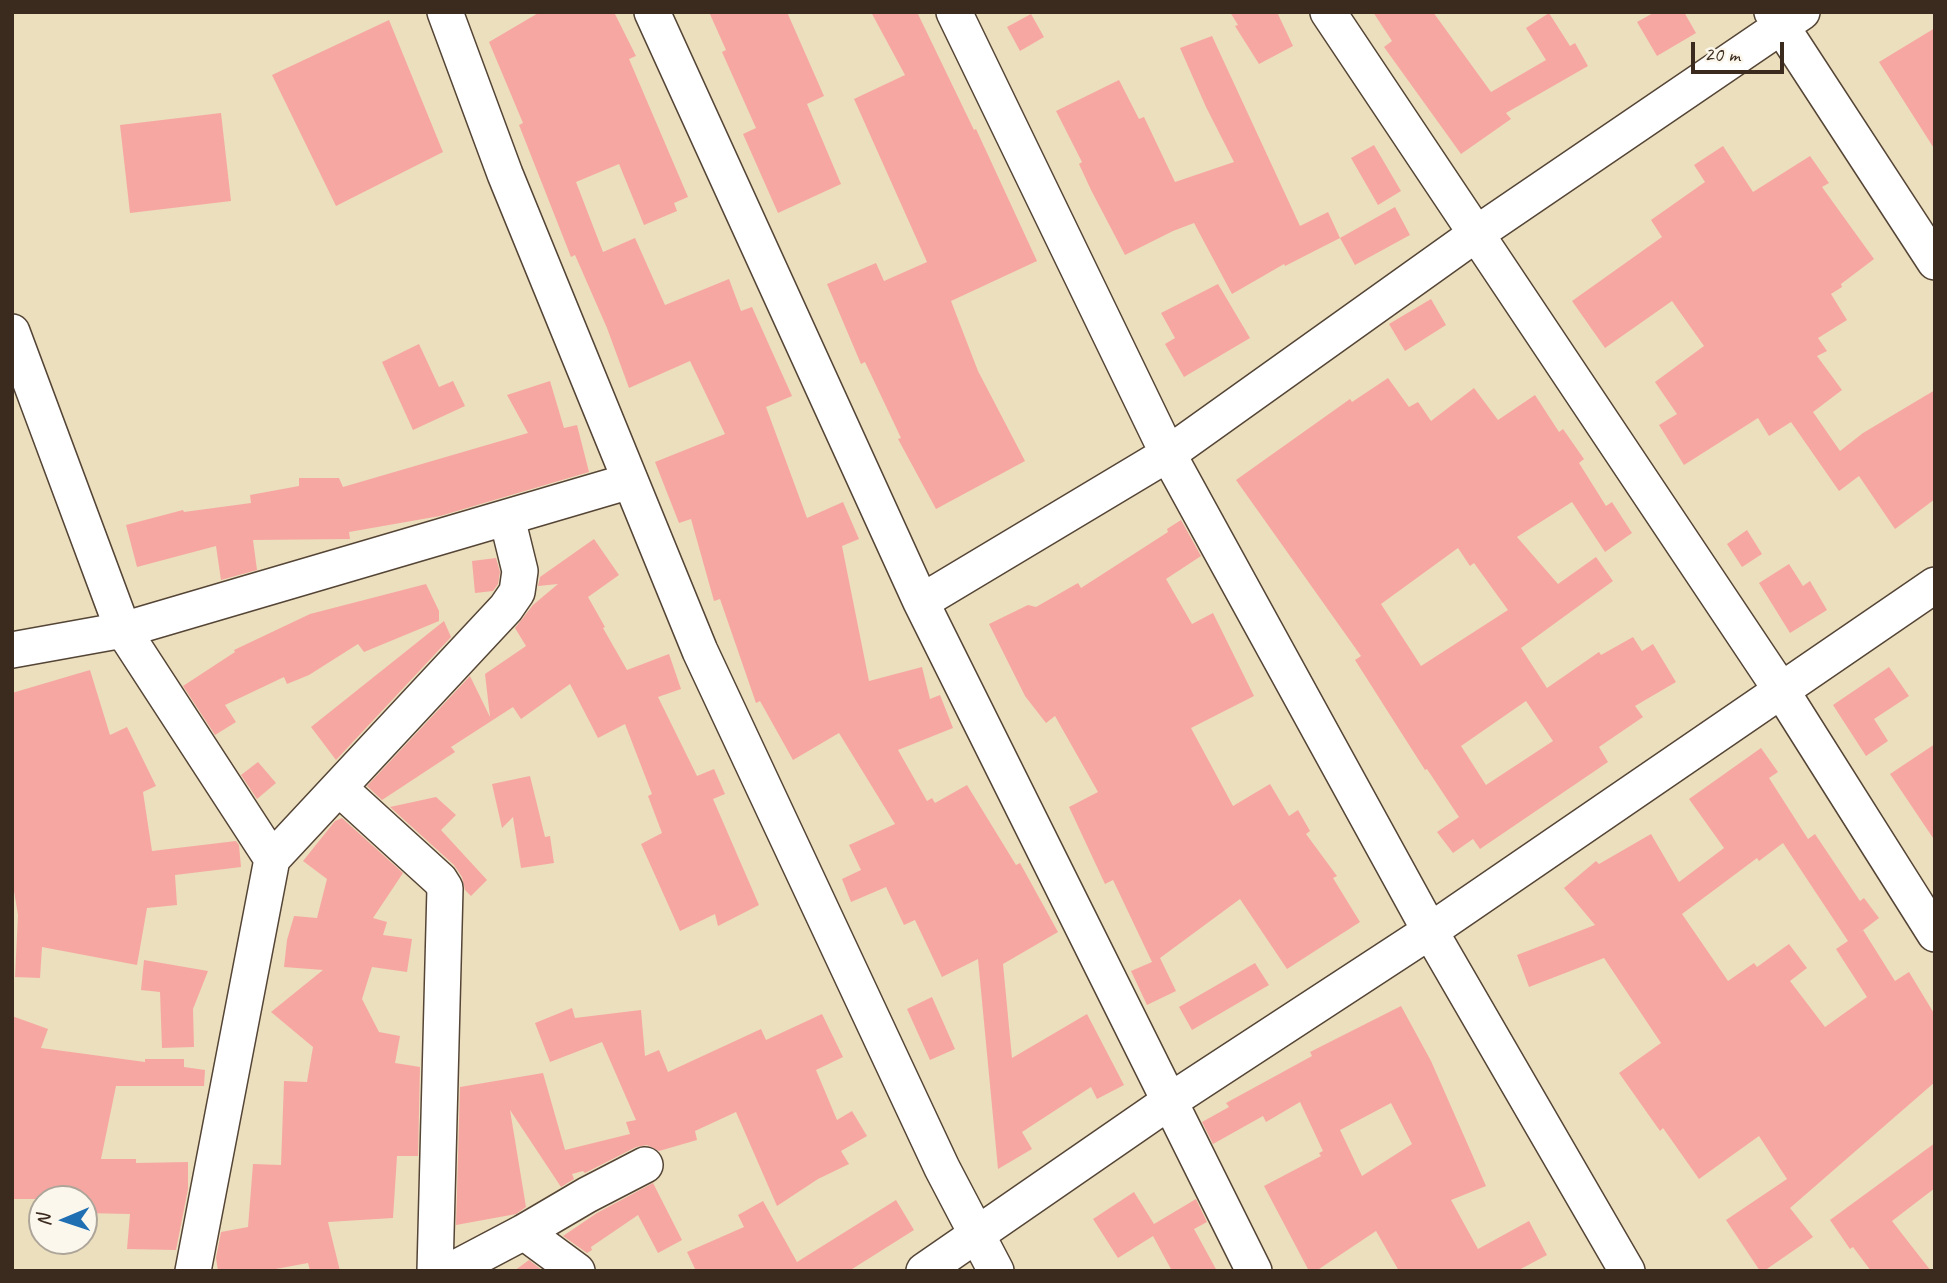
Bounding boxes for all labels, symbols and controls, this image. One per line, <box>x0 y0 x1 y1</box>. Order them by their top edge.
scale bar <box>1695 28 1788 72</box>
text: 20 m <box>1704 41 1740 67</box>
north arrow <box>28 1185 98 1255</box>
text: N <box>32 1214 56 1227</box>

